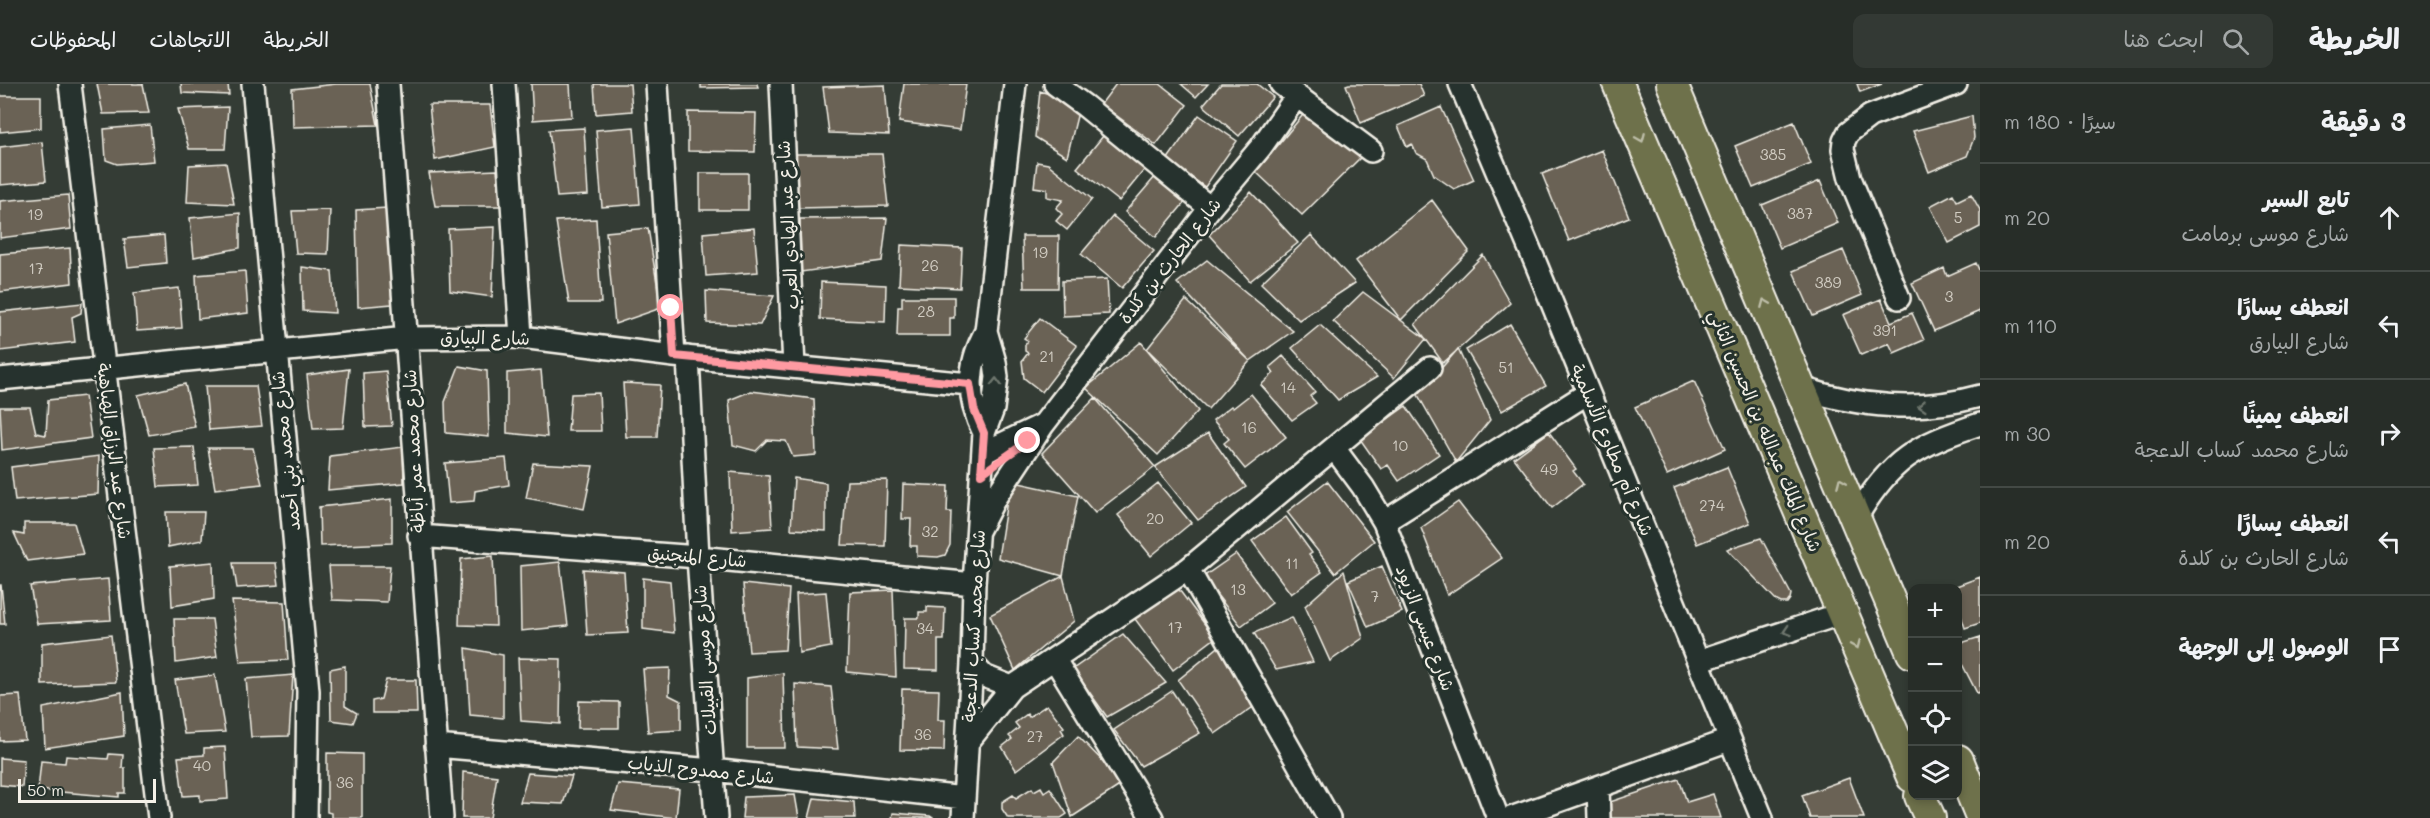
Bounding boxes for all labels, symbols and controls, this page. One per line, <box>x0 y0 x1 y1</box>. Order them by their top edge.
search box <box>1853 14 2273 68</box>
text: الخريطة <box>2309 20 2400 56</box>
text: ابحث هنا <box>2123 24 2204 53</box>
text: المحفوظات <box>30 25 116 52</box>
text: الاتجاهات <box>149 25 231 52</box>
text: الخريطة <box>264 25 329 52</box>
icon: search <box>2219 25 2252 58</box>
text: 3 دقيقة <box>2321 104 2406 138</box>
text: سيرًا · 180 m <box>2004 108 2116 134</box>
one-way arrow <box>1634 131 1646 142</box>
street label: شارع عبد الهادي العرب <box>771 140 805 310</box>
house number: 385 <box>1760 144 1786 164</box>
text: تابع السير <box>2263 184 2349 213</box>
street label: شارع الحارث بن كلدة <box>1112 192 1227 329</box>
icon: ahead <box>2373 201 2406 234</box>
house number: 387 <box>1787 203 1813 223</box>
house number: 19 <box>27 204 43 224</box>
text: 20 m <box>2004 204 2050 230</box>
house number: 5 <box>1954 207 1962 227</box>
text: شارع موسى برمامت <box>2182 220 2349 246</box>
house number: 19 <box>1032 242 1048 262</box>
house number: 26 <box>921 255 939 275</box>
house number: 17 <box>28 258 44 278</box>
house number: 389 <box>1815 272 1841 292</box>
house number: 3 <box>1945 286 1954 306</box>
text: انعطف يسارًا <box>2237 292 2349 321</box>
route start <box>657 294 683 320</box>
one-way arrow <box>1760 298 1772 309</box>
house number: 28 <box>917 301 935 321</box>
street label: شارع الملك عبدالله بن الحسين الثاني <box>1699 306 1828 557</box>
icon: left <box>2373 309 2406 342</box>
text: 110 m <box>2004 312 2057 338</box>
house number: 391 <box>1873 320 1897 340</box>
street label: شارع البيارق <box>440 324 530 351</box>
text: شارع البيارق <box>2249 328 2349 354</box>
house number: 21 <box>1039 346 1055 366</box>
house number: 51 <box>1498 357 1514 377</box>
street label: شارع أم مطاوع الأسلمية <box>1563 360 1660 540</box>
street label: شارع عبد الرزاق الهباهبة <box>91 361 138 541</box>
street label: شارع محمد بني أحمد <box>265 369 310 532</box>
street label: شارع محمد عمر أباظة <box>397 369 430 533</box>
house number: 14 <box>1280 377 1296 397</box>
one-way arrow <box>990 378 1002 387</box>
one-way arrow <box>1918 399 1927 412</box>
text: انعطف يمينًا <box>2243 400 2349 429</box>
house number: 16 <box>1241 417 1257 437</box>
icon: right <box>2373 417 2406 450</box>
text: 30 m <box>2004 420 2050 446</box>
route end <box>1014 427 1040 453</box>
house number: 10 <box>1392 435 1408 455</box>
text: شارع محمد كساب الدعجة <box>2135 436 2349 462</box>
house number: 49 <box>1540 459 1558 479</box>
one-way arrow <box>1837 478 1849 489</box>
house number: 274 <box>1699 495 1725 515</box>
house number: 20 <box>1146 508 1164 528</box>
text: انعطف يسارًا <box>2237 508 2349 537</box>
house number: 32 <box>921 521 939 541</box>
icon: left <box>2373 525 2406 558</box>
text: 20 m <box>2004 528 2050 554</box>
street label: شارع محمد كساب الدعجة <box>956 529 991 723</box>
street label: شارع المنجنيق <box>646 540 748 573</box>
text: شارع الحارث بن كلدة <box>2178 544 2349 570</box>
house number: 11 <box>1285 553 1299 573</box>
street label: شارع عيسى الزيود <box>1390 561 1461 694</box>
house number: 13 <box>1230 579 1246 599</box>
street label: شارع موسى القبيلات <box>687 584 722 736</box>
map controls <box>1908 584 1962 800</box>
button: + <box>1908 584 1962 638</box>
house number: 7 <box>1371 586 1379 606</box>
house number: 17 <box>1167 617 1183 637</box>
house number: 34 <box>916 618 934 638</box>
one-way arrow <box>1782 624 1793 637</box>
text: الوصول إلى الوجهة <box>2178 632 2349 661</box>
icon: arrive <box>2373 633 2406 666</box>
button: − <box>1908 638 1962 692</box>
one-way arrow <box>1849 639 1861 650</box>
button: locate <box>1908 692 1962 746</box>
house number: 36 <box>914 724 932 744</box>
house number: 27 <box>1027 726 1043 746</box>
button: layers <box>1908 746 1962 800</box>
street label: شارع ممدوح الذياب <box>626 749 776 790</box>
house number: 40 <box>193 755 211 775</box>
house number: 36 <box>336 772 354 792</box>
scale bar <box>18 776 156 804</box>
text: 50 m <box>27 779 64 800</box>

